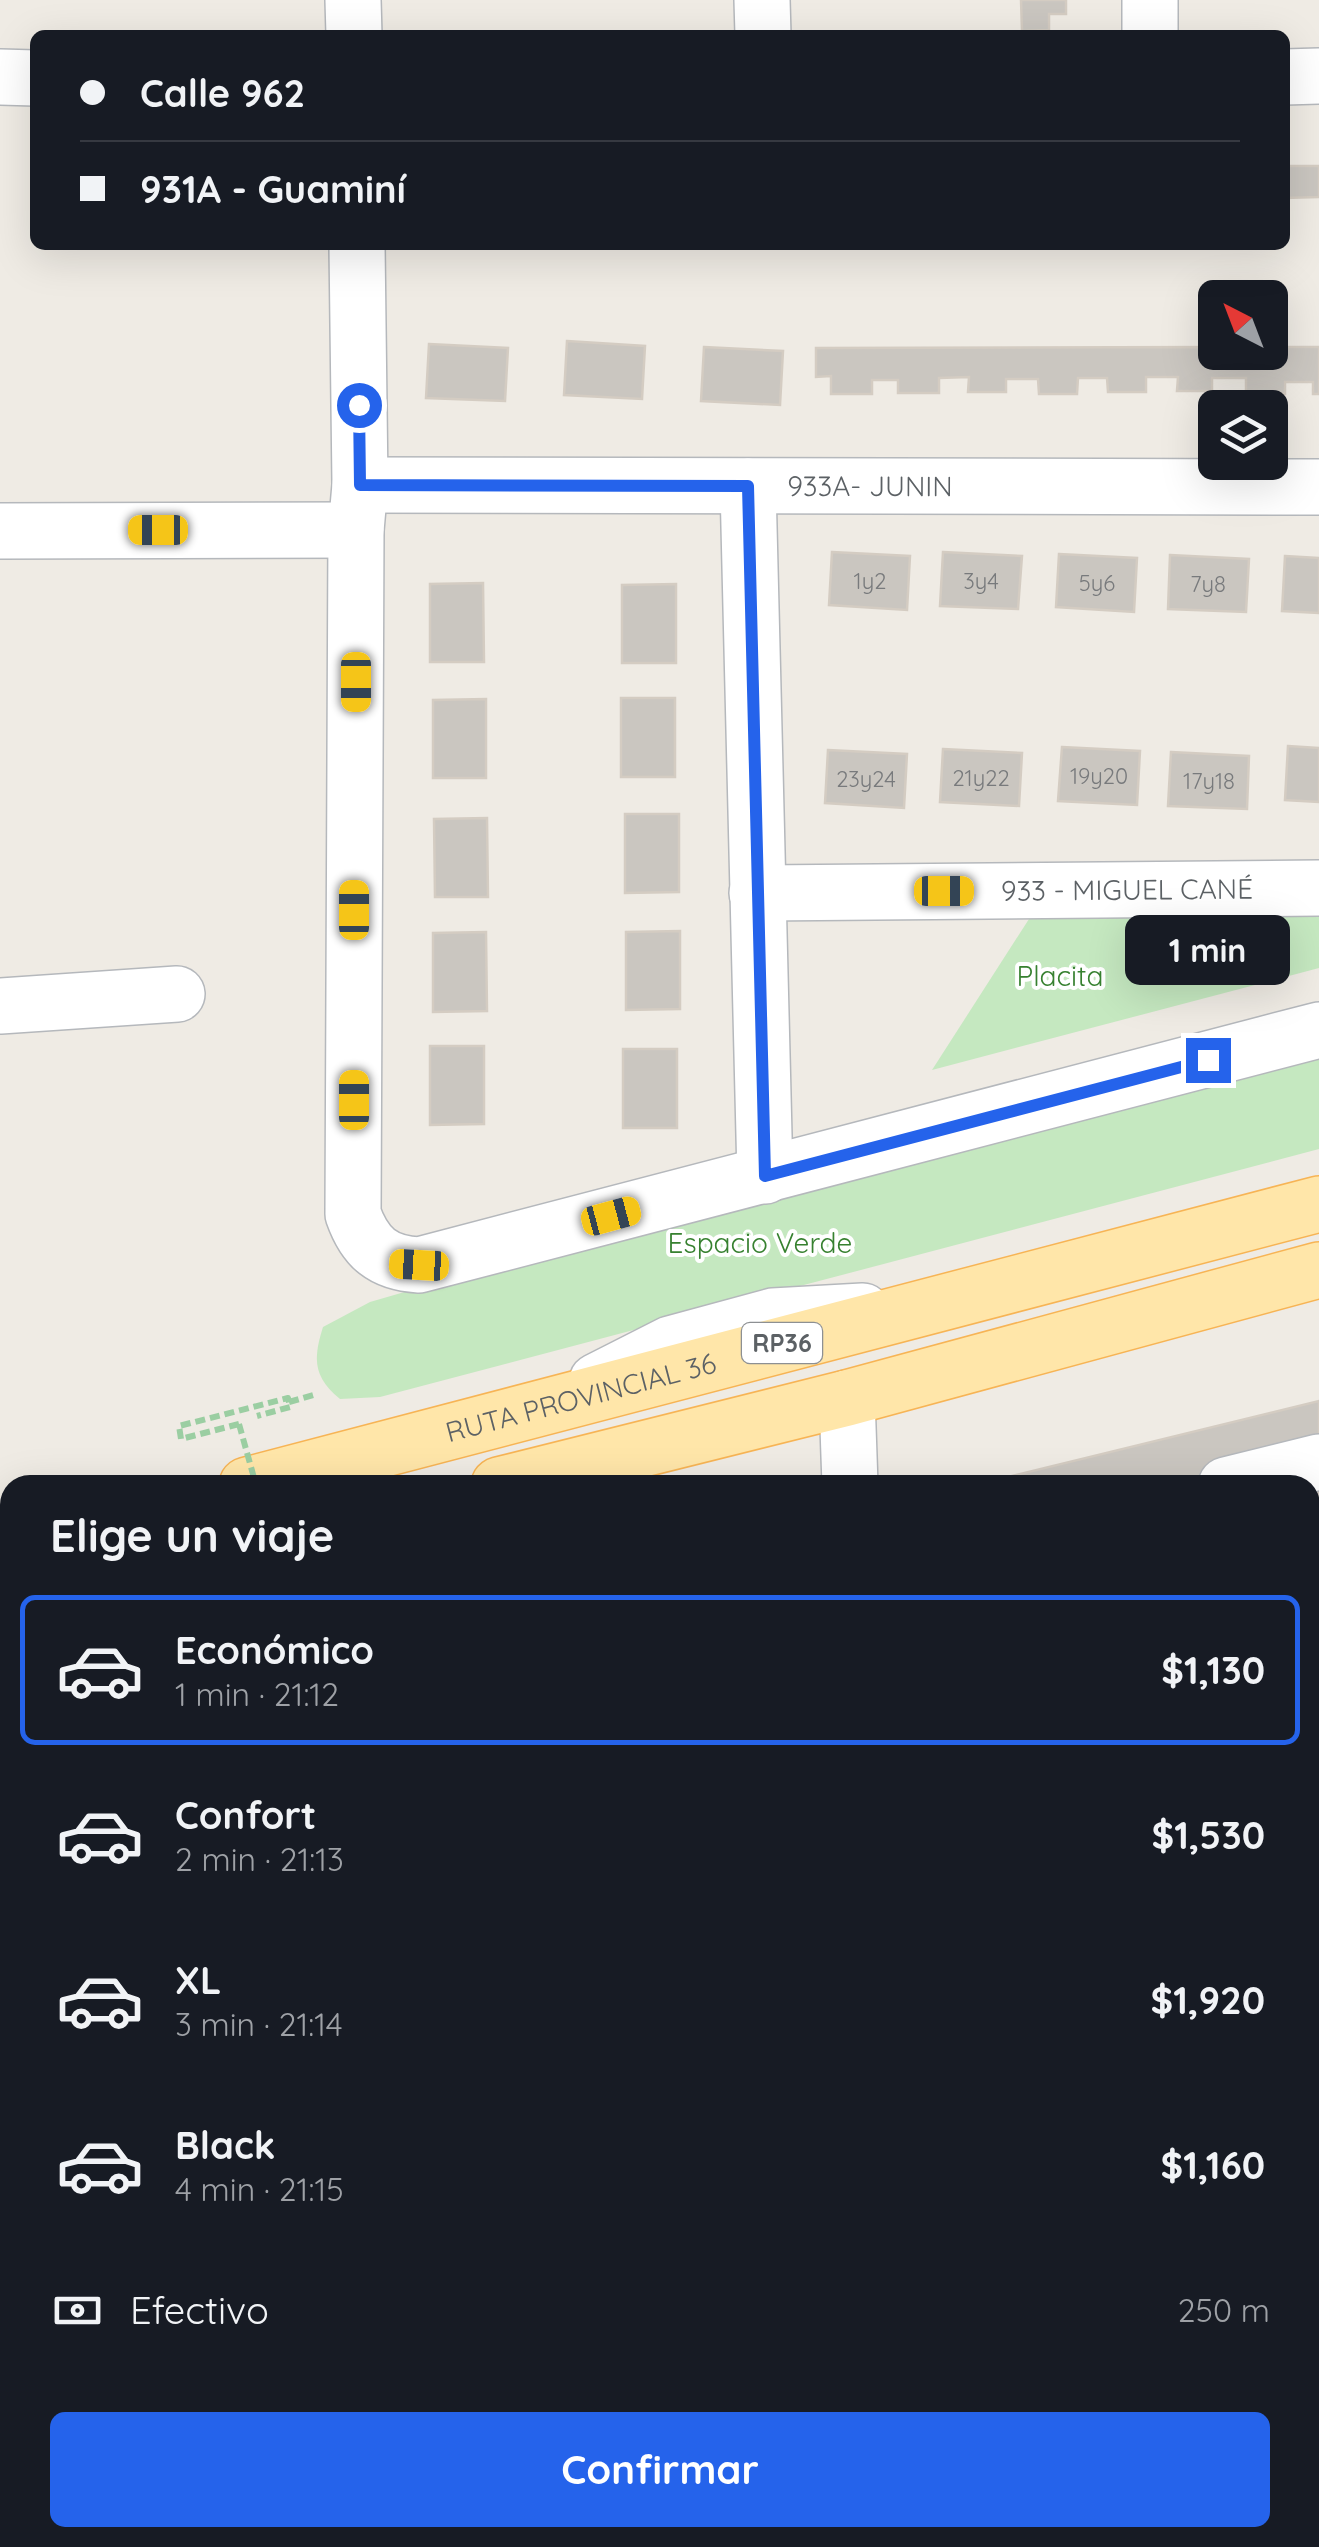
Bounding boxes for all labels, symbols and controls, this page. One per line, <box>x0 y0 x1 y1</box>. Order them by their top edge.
text: Calle 962 <box>140 69 305 117</box>
text: 931A - Guaminí <box>140 165 406 213</box>
north arrow <box>1198 280 1288 370</box>
map controls <box>1198 280 1288 480</box>
route start <box>337 383 382 428</box>
button: layers <box>1198 390 1288 480</box>
street label: 933A- JUNIN <box>787 468 953 503</box>
car <box>128 515 188 545</box>
house number: 1y2 <box>854 567 886 595</box>
house number: 3y4 <box>963 567 999 595</box>
house number: 5y6 <box>1079 569 1115 597</box>
house number: 7y8 <box>1190 570 1226 598</box>
car <box>341 652 371 712</box>
house number: 19y20 <box>1070 762 1128 790</box>
house number: 21y22 <box>952 764 1010 792</box>
house number: 23y24 <box>836 765 896 793</box>
house number: 17y18 <box>1183 767 1235 795</box>
street label: 933 - MIGUEL CANÉ <box>1001 871 1253 908</box>
car <box>914 876 974 906</box>
car <box>339 880 369 940</box>
callout: 1 min <box>1126 915 1290 985</box>
text: 1 min <box>1169 930 1246 970</box>
park label: Placita <box>1016 958 1104 993</box>
route end <box>1186 1038 1231 1083</box>
car <box>339 1070 369 1130</box>
car <box>578 1194 644 1238</box>
park label: Espacio Verde <box>668 1225 852 1260</box>
car <box>388 1248 450 1282</box>
road number: RP36 <box>742 1323 822 1363</box>
street label: RUTA PROVINCIAL 36 <box>442 1345 720 1449</box>
text: Elige un viaje <box>50 1507 334 1563</box>
icon: car <box>55 1625 145 1715</box>
text: Económico <box>175 1626 374 1674</box>
text: $1,130 <box>1161 1646 1265 1694</box>
text: 1 min · 21:12 <box>175 1674 339 1714</box>
icon: car <box>55 1790 145 1880</box>
text: Confort <box>175 1791 316 1839</box>
text: $1,530 <box>1151 1811 1265 1859</box>
text: 2 min · 21:13 <box>175 1839 344 1879</box>
icon: car <box>55 1955 145 2045</box>
text: XL <box>175 1956 221 2004</box>
text: $1,920 <box>1151 1976 1265 2024</box>
text: 3 min · 21:14 <box>175 2004 343 2044</box>
icon: car <box>55 2120 145 2210</box>
text: Black <box>175 2121 275 2169</box>
text: $1,160 <box>1161 2141 1265 2189</box>
text: 4 min · 21:15 <box>175 2169 344 2209</box>
icon: cash <box>50 2283 105 2338</box>
text: Efectivo <box>130 2286 269 2334</box>
text: 250 m <box>1178 2290 1270 2330</box>
button: Confirmar <box>50 2412 1270 2527</box>

